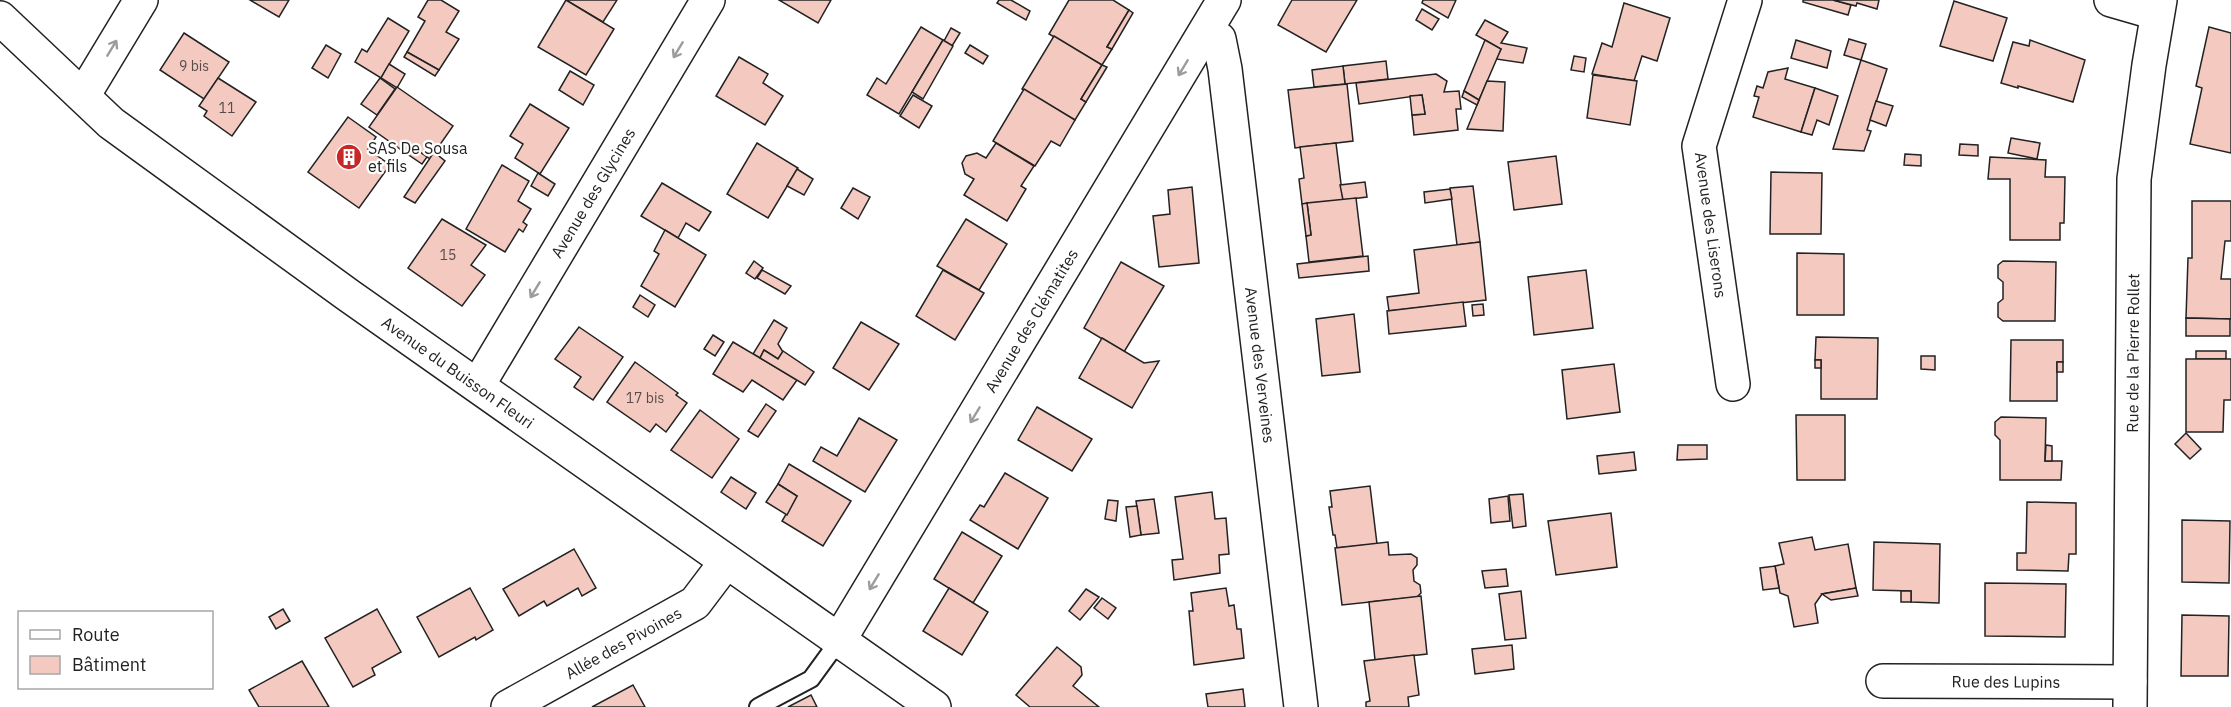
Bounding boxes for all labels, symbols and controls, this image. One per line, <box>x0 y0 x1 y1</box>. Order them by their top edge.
one-way arrow <box>107 40 119 57</box>
one-way arrow <box>672 41 684 58</box>
house number: 9 bis <box>179 57 209 75</box>
one-way arrow <box>1177 59 1189 76</box>
house number: 11 <box>219 99 235 117</box>
street label: Avenue des Glycines <box>546 124 639 261</box>
place label: SAS De Sousa et fils <box>368 138 468 176</box>
building icon: SAS De Sousa et fils <box>334 142 364 172</box>
street label: Avenue des Liserons <box>1691 151 1731 299</box>
street label: Avenue des Clématites <box>980 245 1082 396</box>
house number: 15 <box>440 246 456 264</box>
street label: Rue de la Pierre Rollet <box>2122 273 2143 433</box>
one-way arrow <box>529 281 541 298</box>
street label: Avenue des Verveines <box>1241 286 1279 444</box>
street label: Avenue du Buisson Fleuri <box>378 312 538 433</box>
house number: 17 bis <box>626 389 664 407</box>
one-way arrow <box>968 406 980 423</box>
one-way arrow <box>867 573 879 590</box>
street label: Allée des Pivoines <box>562 602 685 683</box>
legend <box>18 611 213 689</box>
text: Route <box>72 623 120 646</box>
text: Bâtiment <box>72 653 146 676</box>
street label: Rue des Lupins <box>1952 671 2060 692</box>

